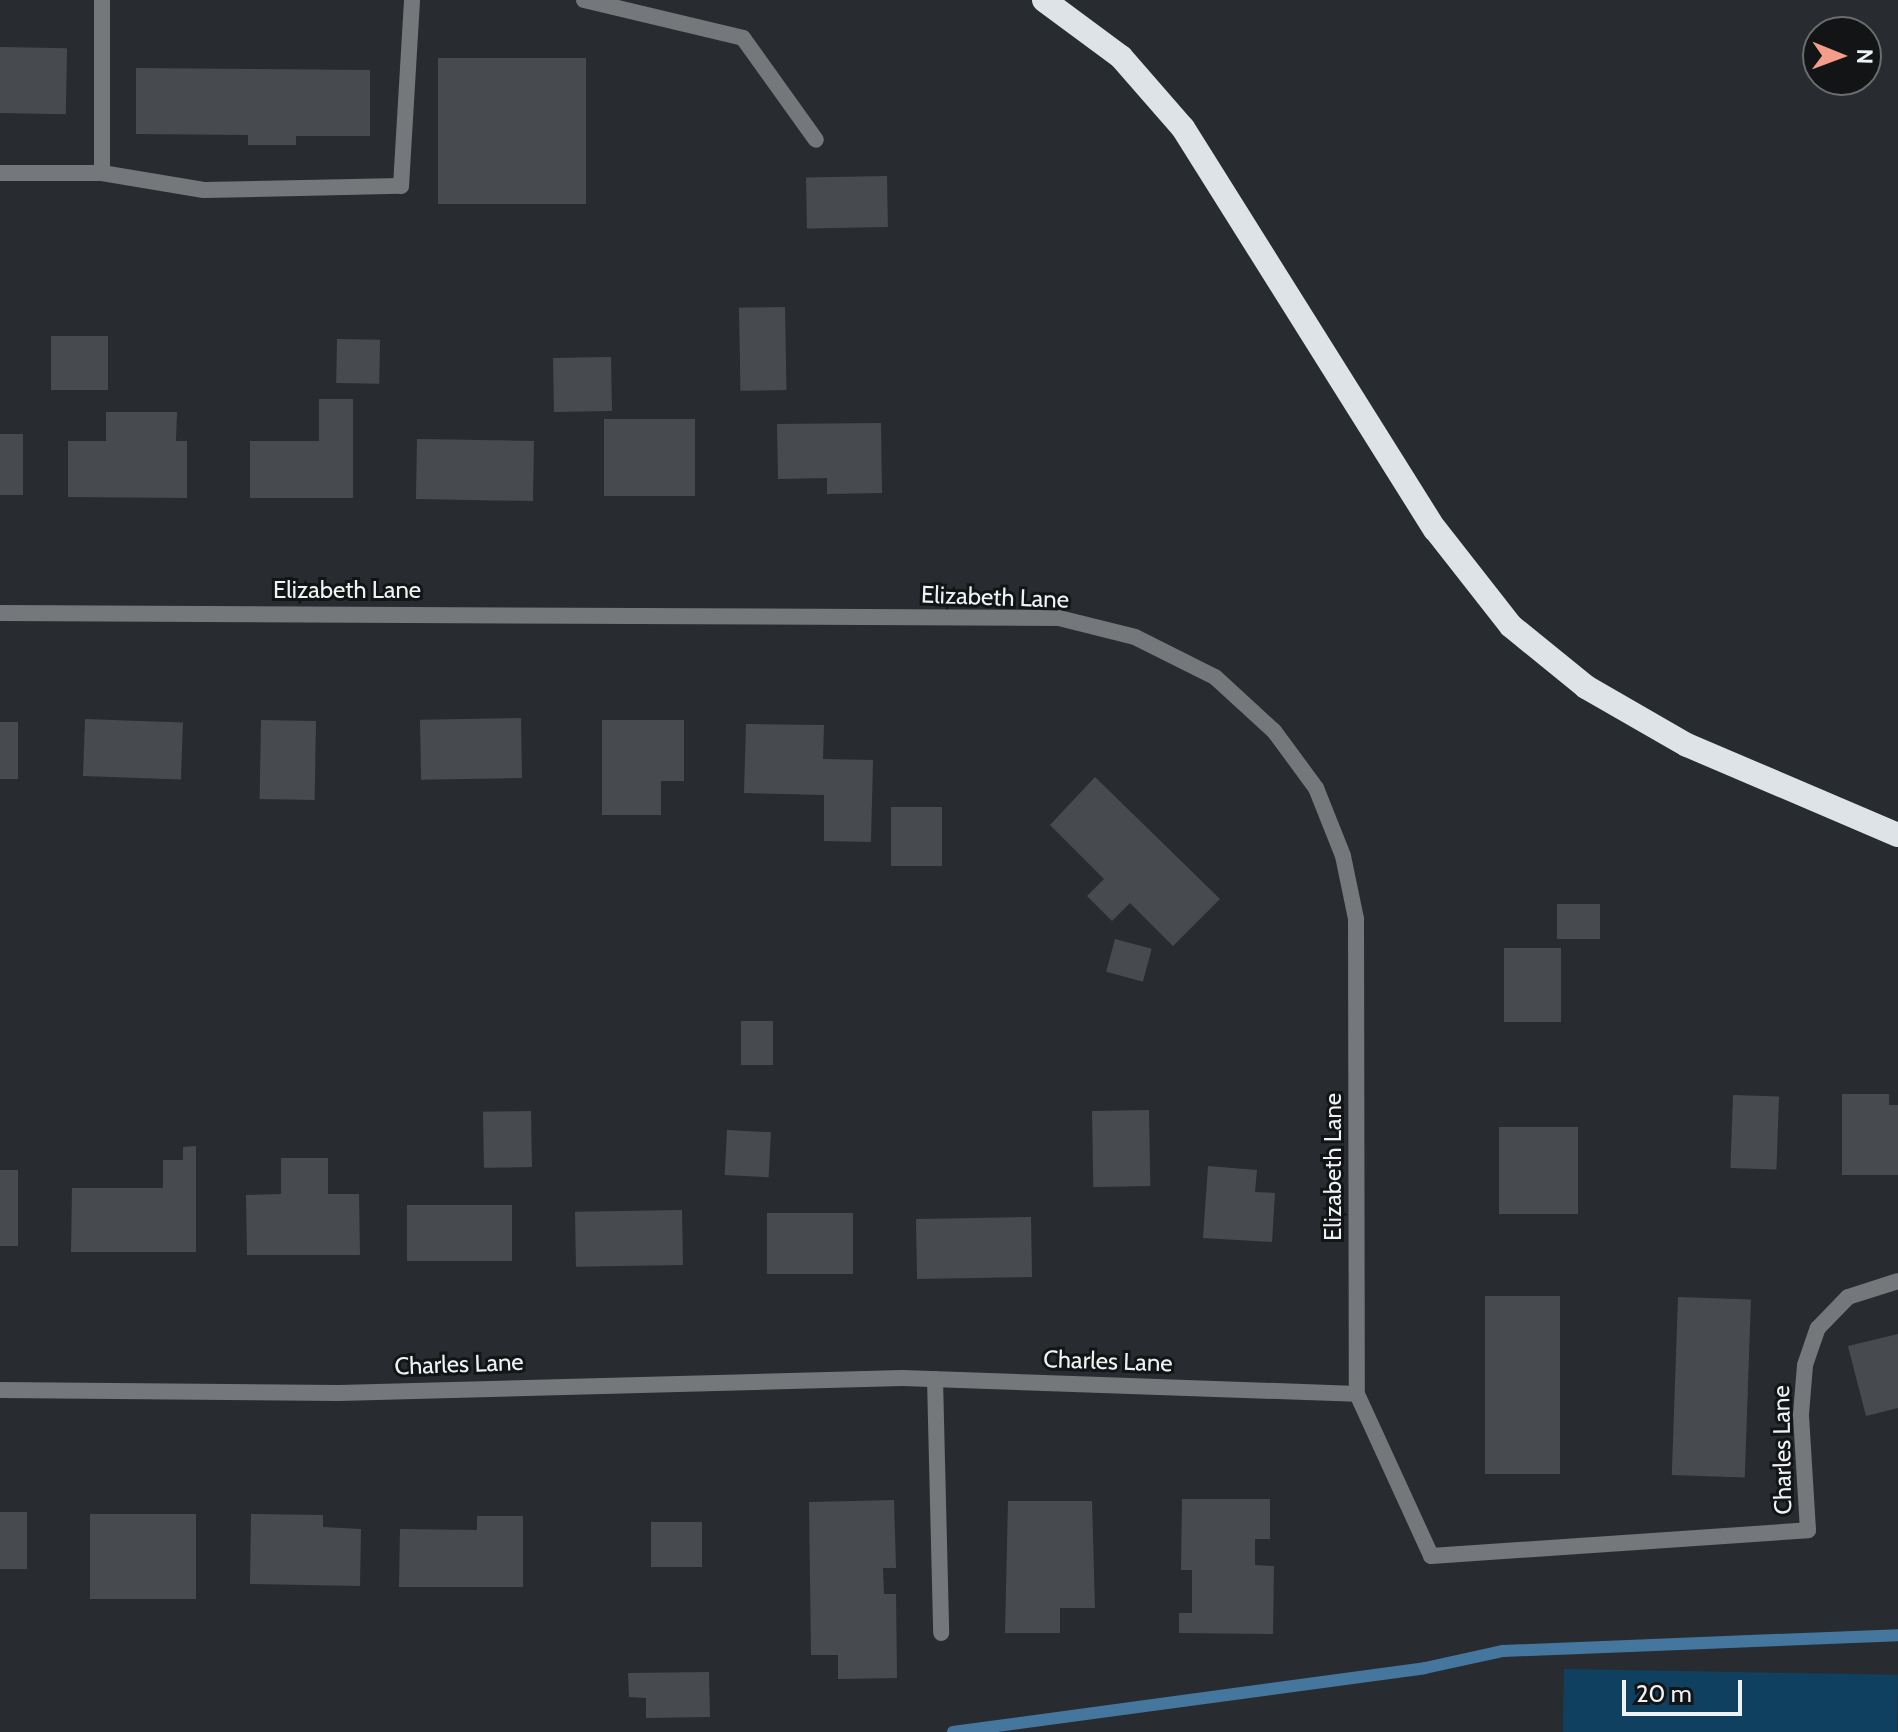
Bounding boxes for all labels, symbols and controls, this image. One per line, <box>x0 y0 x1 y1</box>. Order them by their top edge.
north arrow <box>1802 16 1882 96</box>
text: N <box>1851 48 1878 64</box>
street label: Elizabeth Lane <box>273 576 421 604</box>
street label: Elizabeth Lane <box>920 580 1070 614</box>
street label: Elizabeth Lane <box>1319 1093 1347 1241</box>
street label: Charles Lane <box>1043 1344 1173 1378</box>
street label: Charles Lane <box>394 1347 524 1381</box>
street label: Charles Lane <box>1766 1385 1798 1515</box>
scale bar <box>1626 1664 1746 1714</box>
text: 20 m <box>1636 1679 1692 1708</box>

